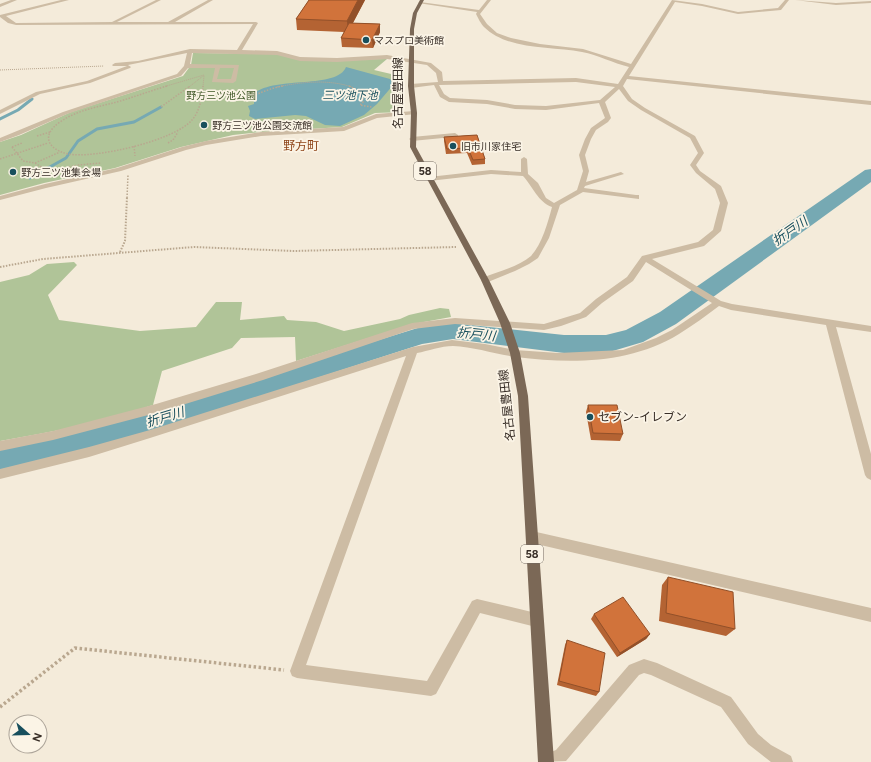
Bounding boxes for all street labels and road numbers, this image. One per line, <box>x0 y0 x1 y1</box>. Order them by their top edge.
street label: 名古屋豊田線 <box>391 57 405 129</box>
road number: 58 <box>414 162 436 180</box>
street label: 名古屋豊田線 <box>496 368 518 442</box>
road number: 58 <box>521 545 543 563</box>

